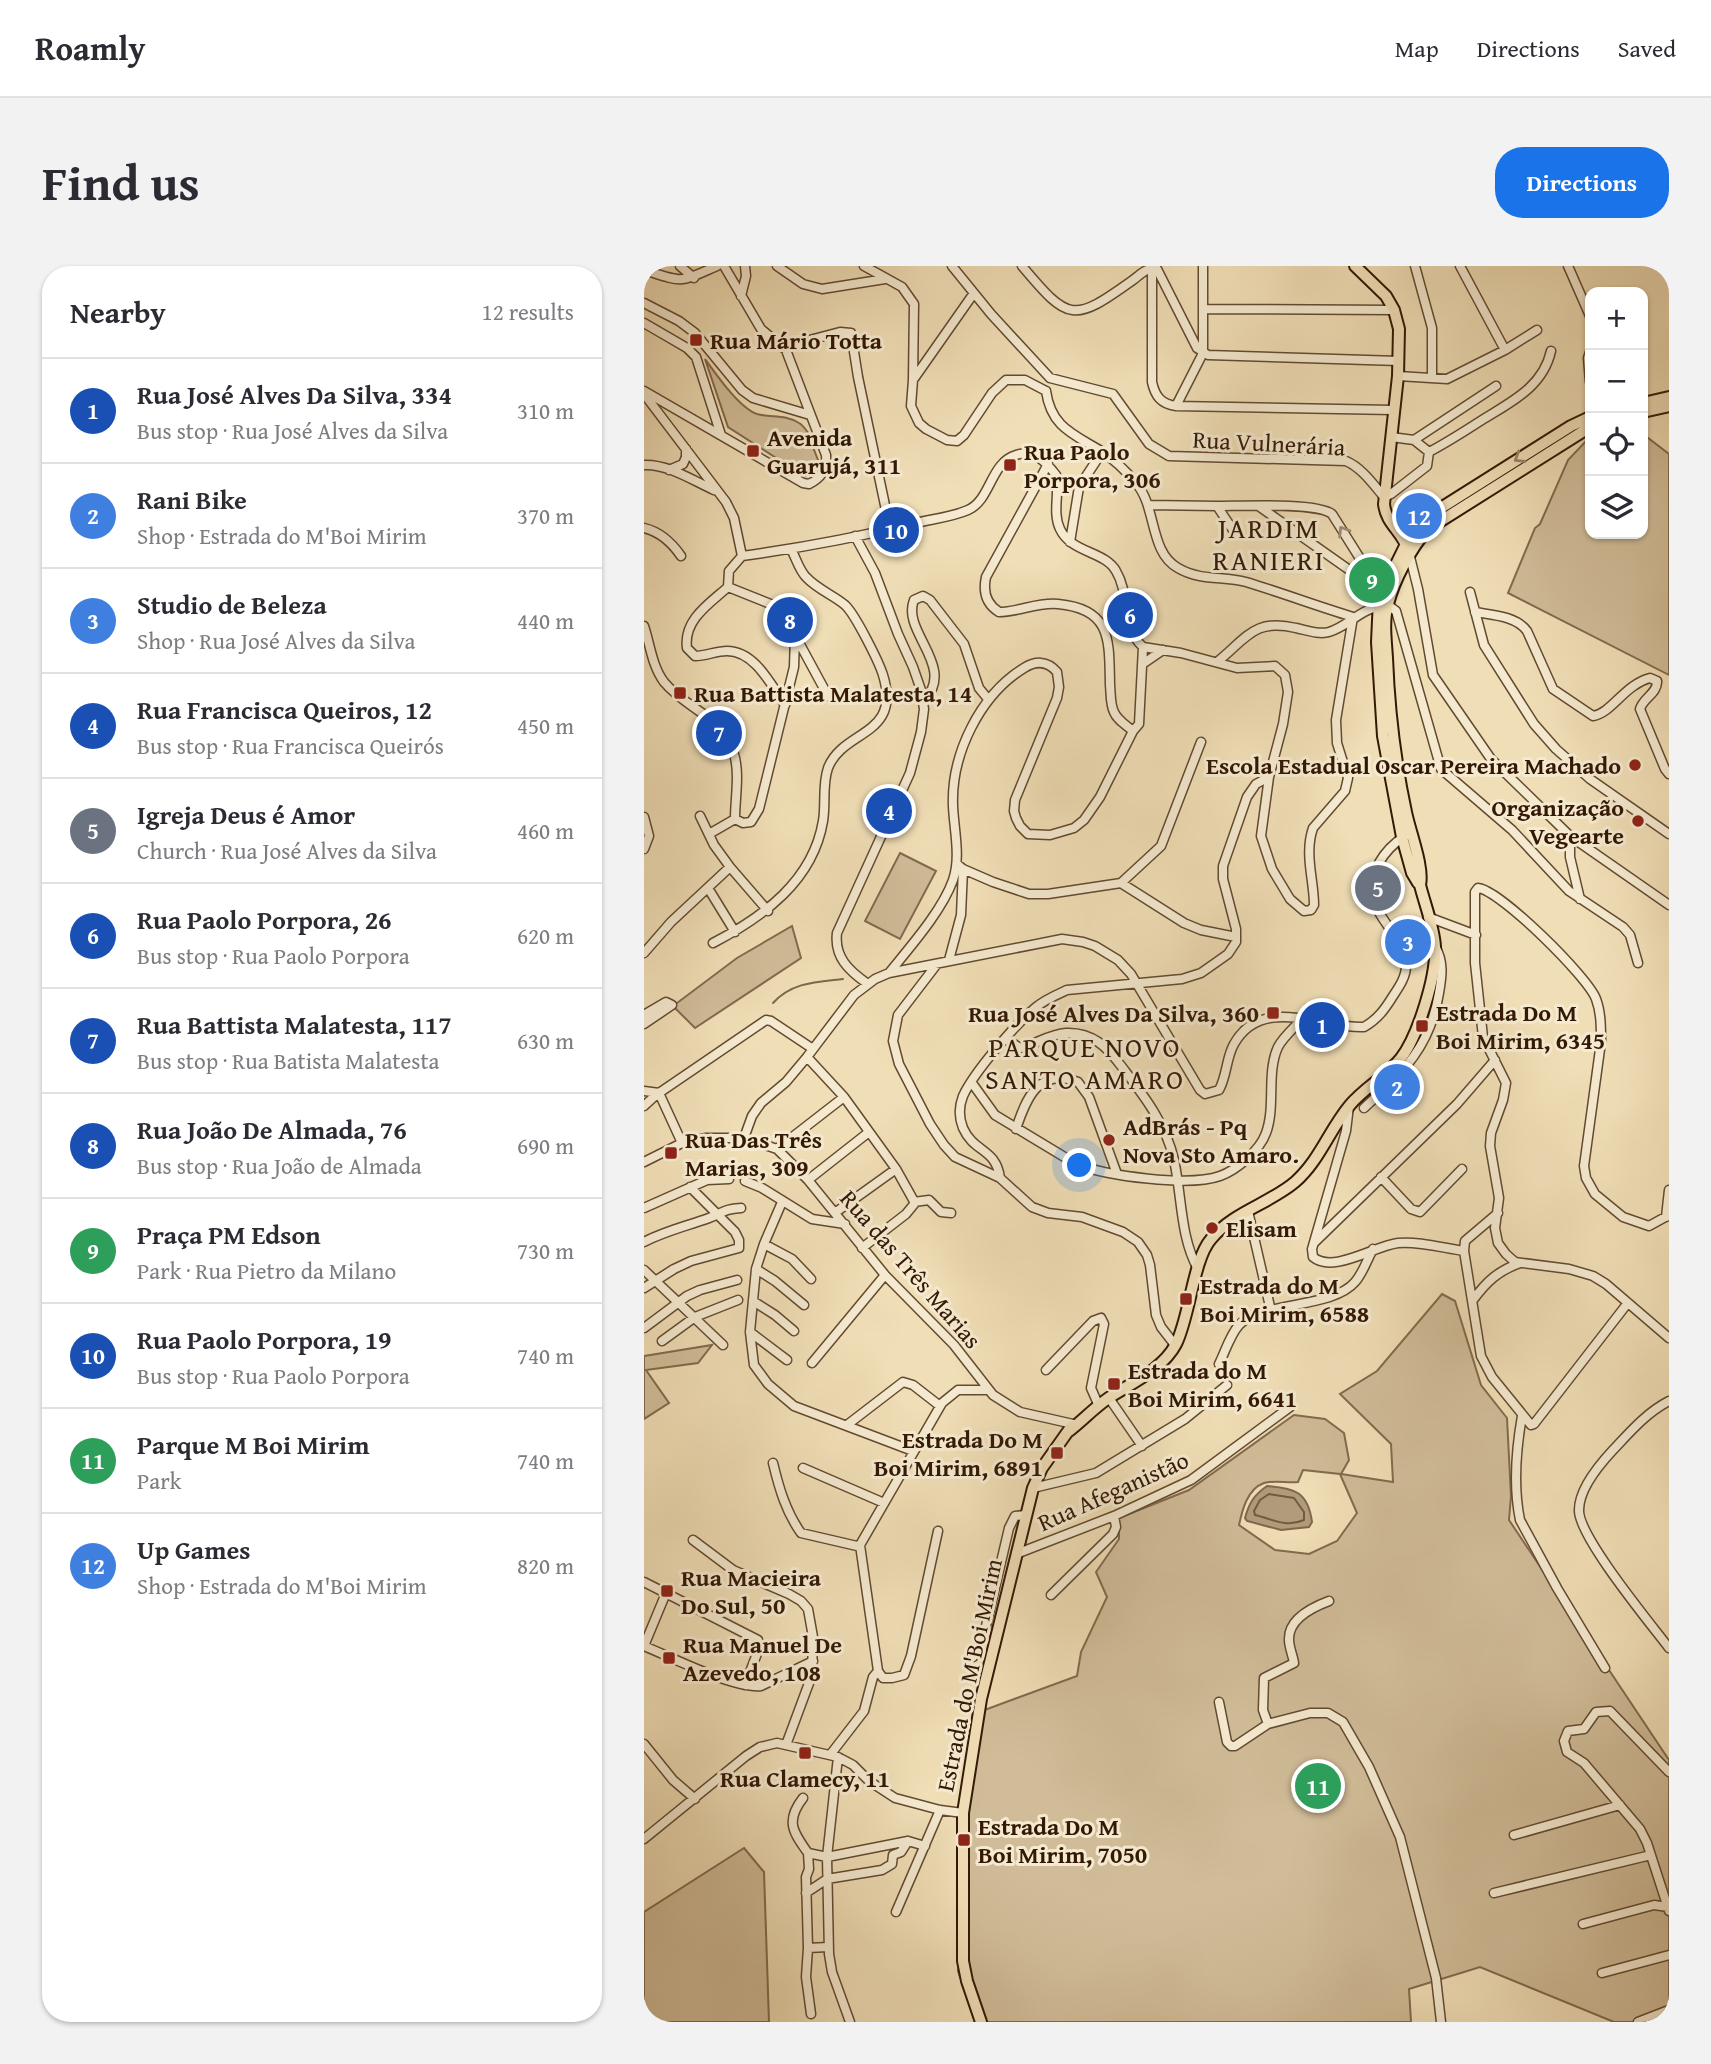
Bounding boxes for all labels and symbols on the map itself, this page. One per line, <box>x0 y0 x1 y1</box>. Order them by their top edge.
place label: Rua Mário Totta <box>710 323 883 358</box>
marker: Rua Mário Totta <box>688 332 704 348</box>
place label: Avenida Guarujá, 311 <box>767 420 901 483</box>
street label: Rua Vulnerária <box>1192 422 1347 465</box>
place label: Rua Paolo Porpora, 306 <box>1024 434 1161 497</box>
marker: Avenida Guarujá, 311 <box>745 443 761 459</box>
one-way arrow <box>1514 450 1527 463</box>
marker: Rua Paolo Porpora, 306 <box>1002 457 1018 473</box>
pin: 12 <box>1396 490 1442 542</box>
pin: 10 <box>873 504 919 556</box>
district label: JARDIM RANIERI <box>1213 507 1325 580</box>
one-way arrow <box>1339 526 1352 539</box>
pin: 9 <box>1349 554 1395 606</box>
pin: 6 <box>1107 589 1153 641</box>
pin: 8 <box>767 594 813 646</box>
place label: Rua Battista Malatesta, 14 <box>694 676 972 711</box>
marker: Rua Battista Malatesta, 14 <box>672 685 688 701</box>
pin: 7 <box>696 707 742 759</box>
place label: Escola Estadual Oscar Pereira Machado <box>1206 748 1621 783</box>
marker: Escola Estadual Oscar Pereira Machado <box>1627 757 1643 773</box>
pin: 4 <box>866 785 912 837</box>
place label: Organização Vegearte <box>1491 790 1624 853</box>
marker: Organização Vegearte <box>1630 813 1646 829</box>
pin: 5 <box>1355 862 1401 914</box>
pin: 3 <box>1385 916 1431 968</box>
place label: Estrada Do M Boi Mirim, 6345 <box>1436 995 1605 1058</box>
place label: Rua José Alves Da Silva, 360 <box>968 996 1259 1031</box>
pin: 1 <box>1299 999 1345 1051</box>
marker: Rua José Alves Da Silva, 360 <box>1265 1005 1281 1021</box>
marker: Estrada Do M Boi Mirim, 6345 <box>1414 1018 1430 1034</box>
district label: PARQUE NOVO SANTO AMARO <box>985 1026 1185 1099</box>
pin: 2 <box>1374 1061 1420 1113</box>
place label: AdBrás - Pq Nova Sto Amaro. <box>1123 1109 1299 1172</box>
place label: Rua Das Três Marias, 309 <box>685 1122 822 1185</box>
marker: AdBrás - Pq Nova Sto Amaro. <box>1101 1132 1117 1148</box>
marker: Rua Das Três Marias, 309 <box>663 1145 679 1161</box>
your location <box>1062 1148 1096 1182</box>
street label: Rua das Três Marias <box>832 1182 990 1356</box>
place label: Elisam <box>1226 1211 1297 1246</box>
marker: Elisam <box>1204 1220 1220 1236</box>
place label: Estrada do M Boi Mirim, 6588 <box>1200 1268 1369 1331</box>
marker: Estrada do M Boi Mirim, 6588 <box>1178 1291 1194 1307</box>
place label: Estrada do M Boi Mirim, 6641 <box>1128 1353 1297 1416</box>
marker: Estrada do M Boi Mirim, 6641 <box>1106 1376 1122 1392</box>
place label: Estrada Do M Boi Mirim, 6891 <box>874 1422 1043 1485</box>
street label: Rua Afeganistão <box>1032 1442 1194 1540</box>
marker: Estrada Do M Boi Mirim, 6891 <box>1049 1445 1065 1461</box>
street label: Estrada do M'Boi Mirim <box>927 1555 1011 1795</box>
place label: Rua Macieira Do Sul, 50 <box>681 1560 822 1623</box>
marker: Rua Macieira Do Sul, 50 <box>659 1583 675 1599</box>
place label: Rua Manuel De Azevedo, 108 <box>683 1627 842 1690</box>
marker: Rua Manuel De Azevedo, 108 <box>661 1650 677 1666</box>
marker: Rua Clamecy, 11 <box>797 1745 813 1761</box>
pin: 11 <box>1295 1760 1341 1812</box>
place label: Rua Clamecy, 11 <box>720 1761 890 1796</box>
place label: Estrada Do M Boi Mirim, 7050 <box>978 1809 1147 1872</box>
marker: Estrada Do M Boi Mirim, 7050 <box>956 1832 972 1848</box>

